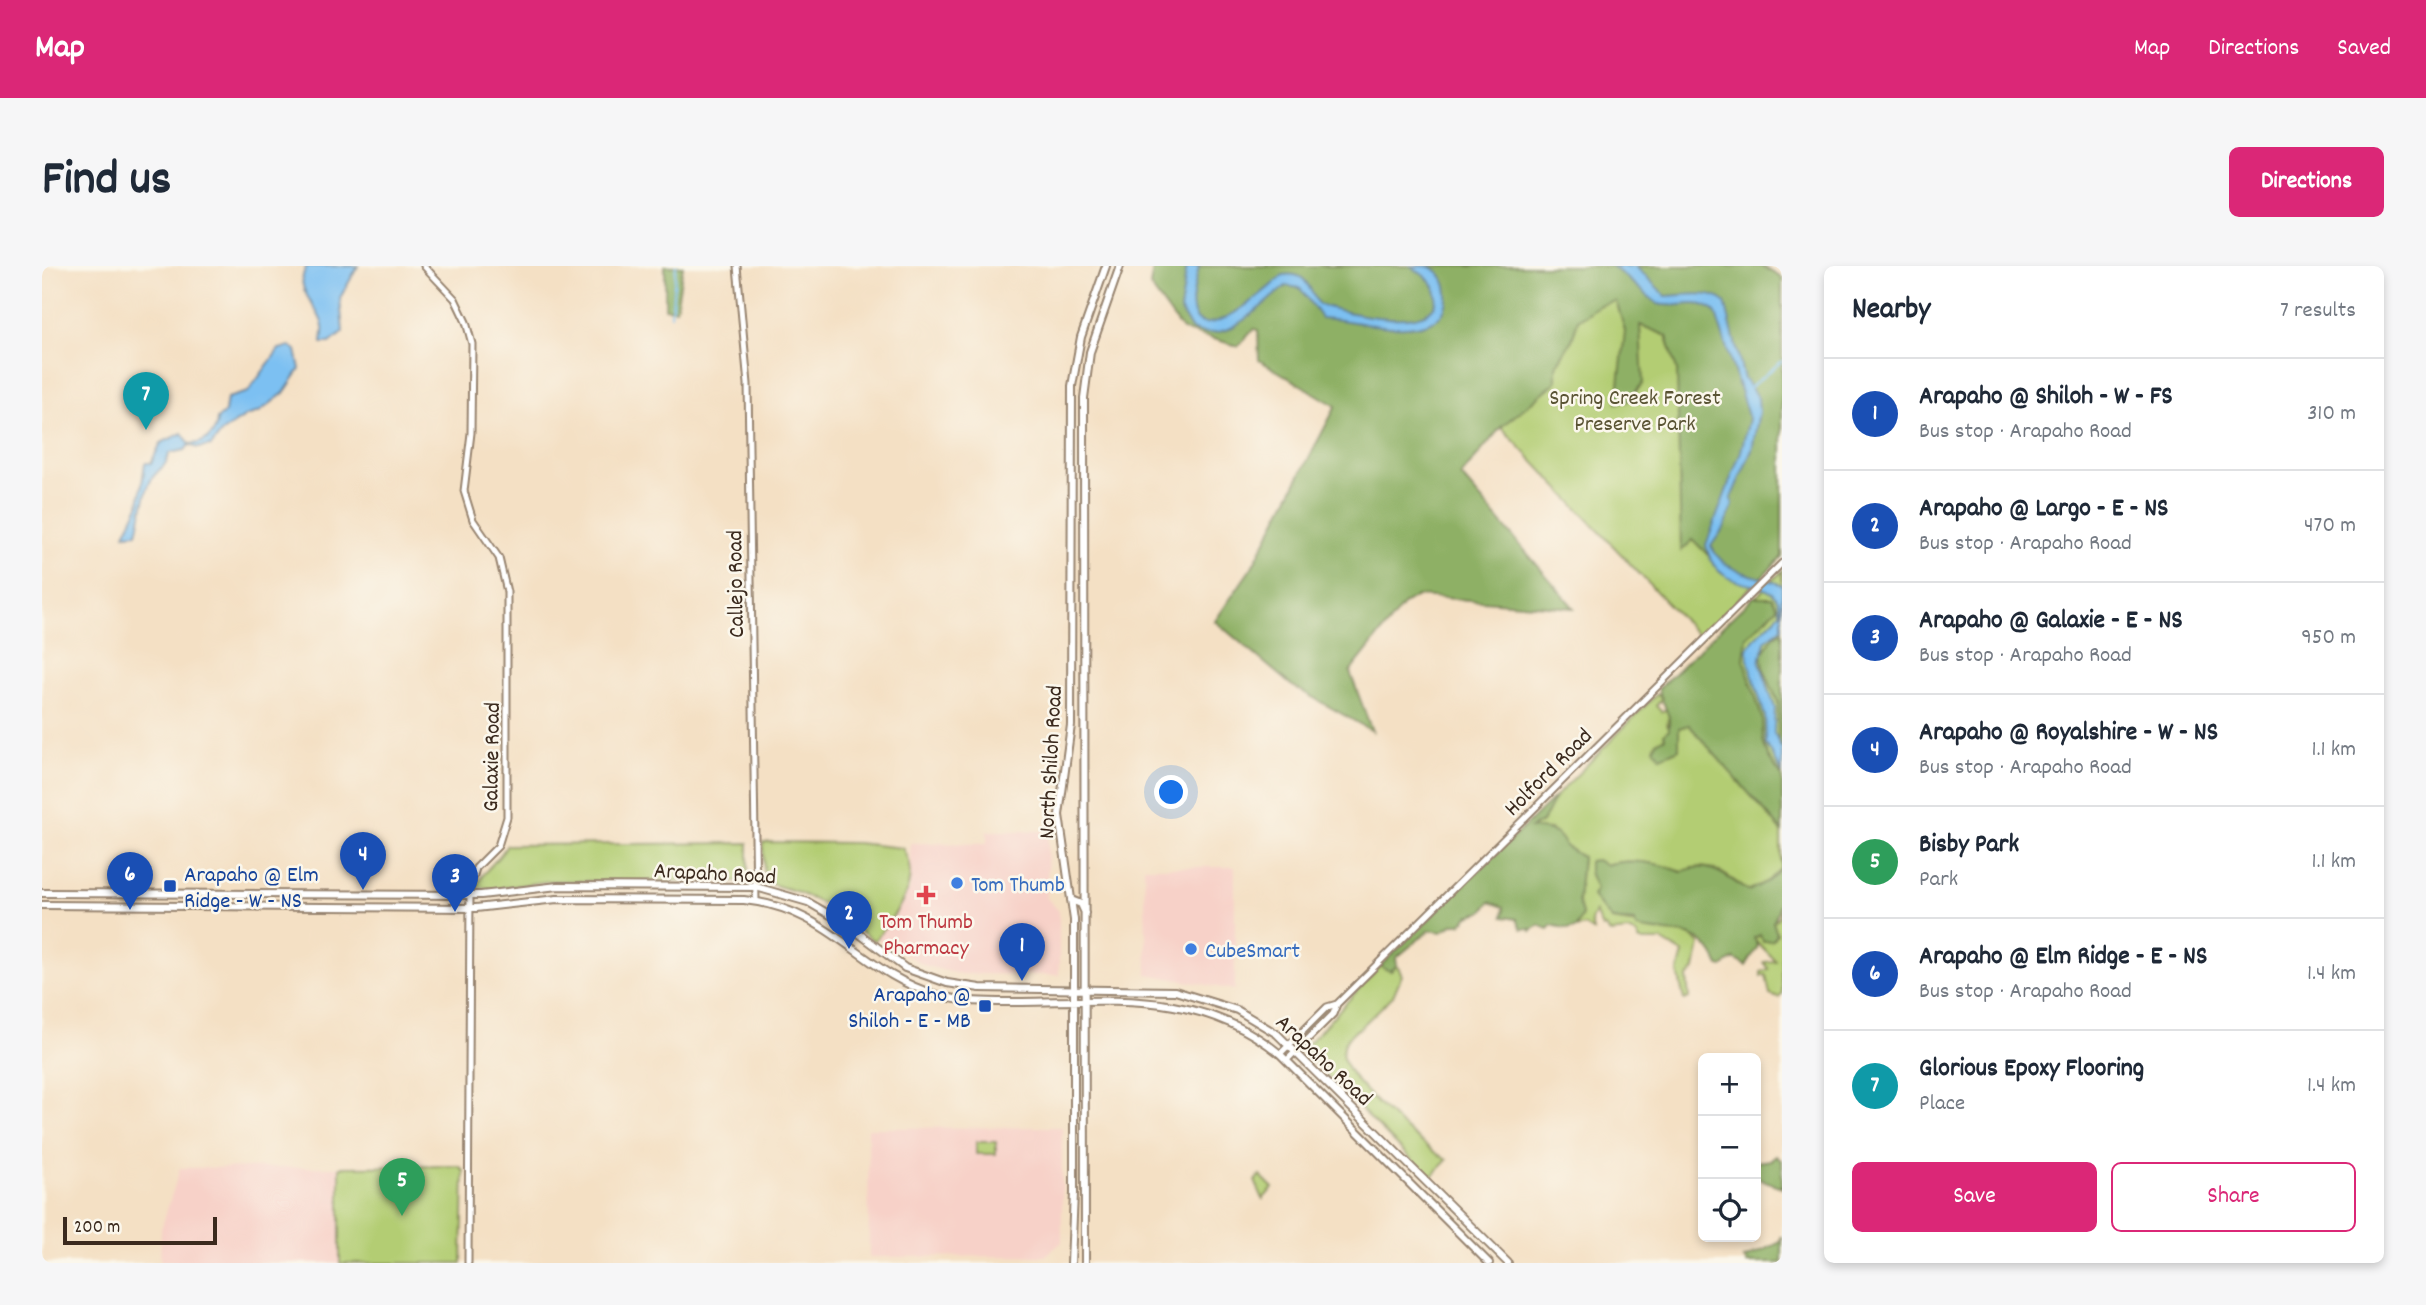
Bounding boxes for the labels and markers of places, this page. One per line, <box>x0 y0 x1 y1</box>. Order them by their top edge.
pin: 7 <box>123 372 169 430</box>
pin: 4 <box>340 832 386 890</box>
pin: 6 <box>107 852 153 910</box>
pin: 3 <box>432 854 478 912</box>
place label: Arapaho @ Elm Ridge - W - NS <box>184 860 319 919</box>
place label: Tom Thumb <box>971 870 1065 903</box>
marker: Tom Thumb <box>949 875 965 891</box>
marker: Arapaho @ Elm Ridge - W - NS <box>162 878 178 894</box>
marker: Tom Thumb Pharmacy <box>918 887 934 903</box>
pin: 2 <box>826 891 872 949</box>
place label: Tom Thumb Pharmacy <box>879 907 973 966</box>
pin: 1 <box>999 923 1045 981</box>
place label: CubeSmart <box>1205 936 1300 969</box>
marker: CubeSmart <box>1183 941 1199 957</box>
place label: Arapaho @ Shiloh - E - MB <box>848 980 971 1039</box>
marker: Arapaho @ Shiloh - E - MB <box>977 998 993 1014</box>
pin: 5 <box>379 1158 425 1216</box>

